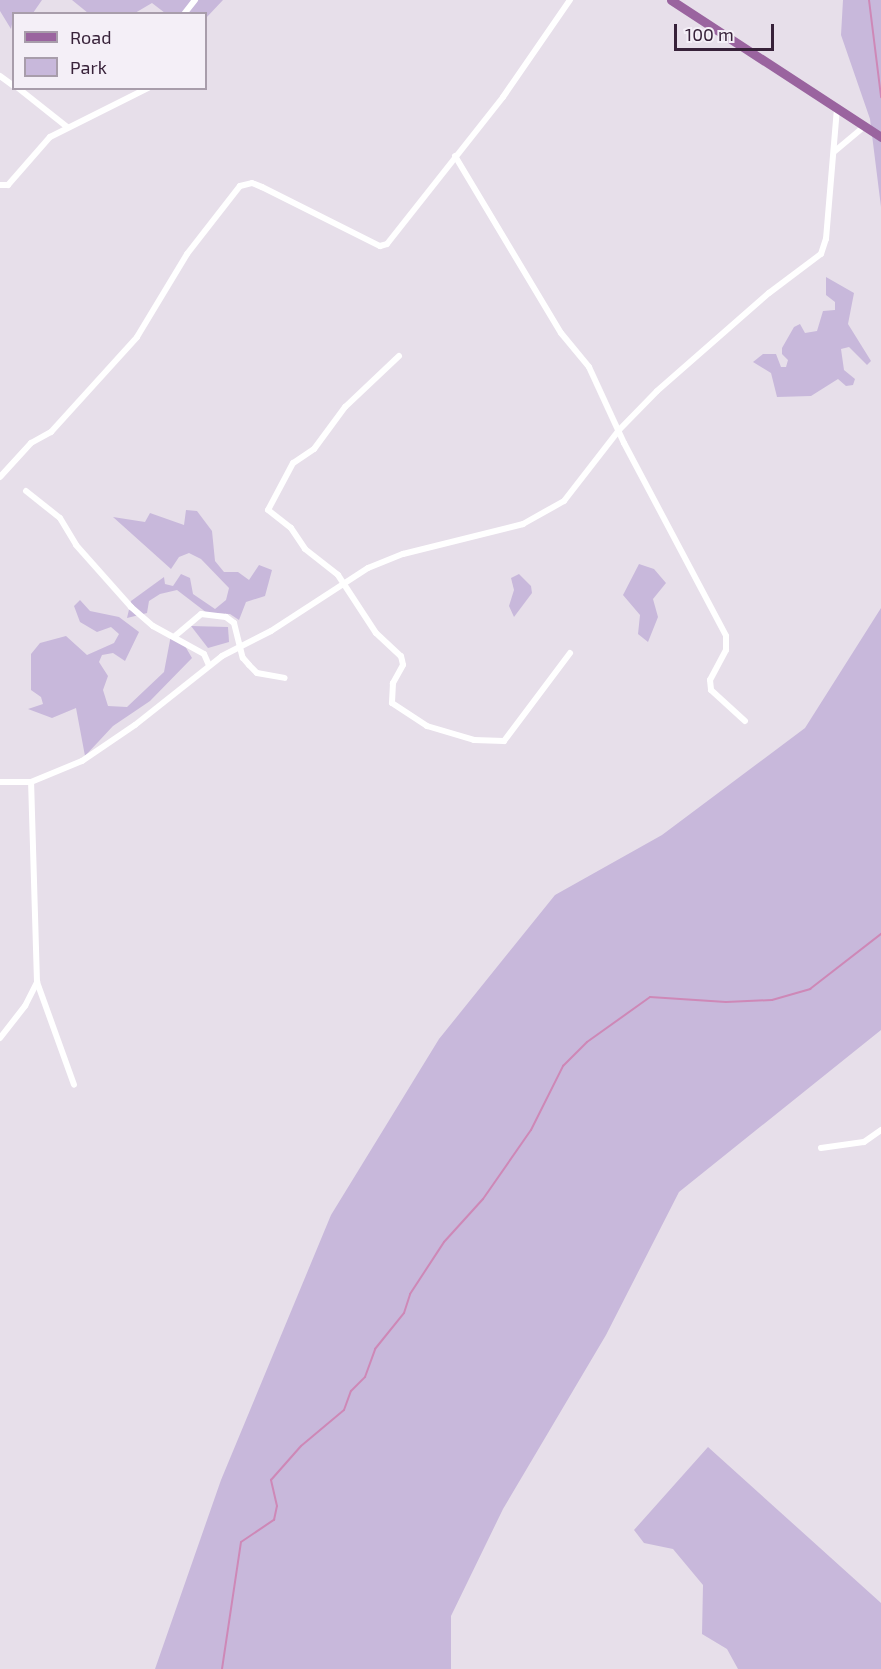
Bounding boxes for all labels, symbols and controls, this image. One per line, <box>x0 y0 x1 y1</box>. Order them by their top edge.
legend <box>12 12 207 90</box>
scale bar <box>677 12 778 50</box>
text: 100 m <box>685 23 734 45</box>
text: Road <box>70 26 111 48</box>
text: Park <box>70 56 107 78</box>

